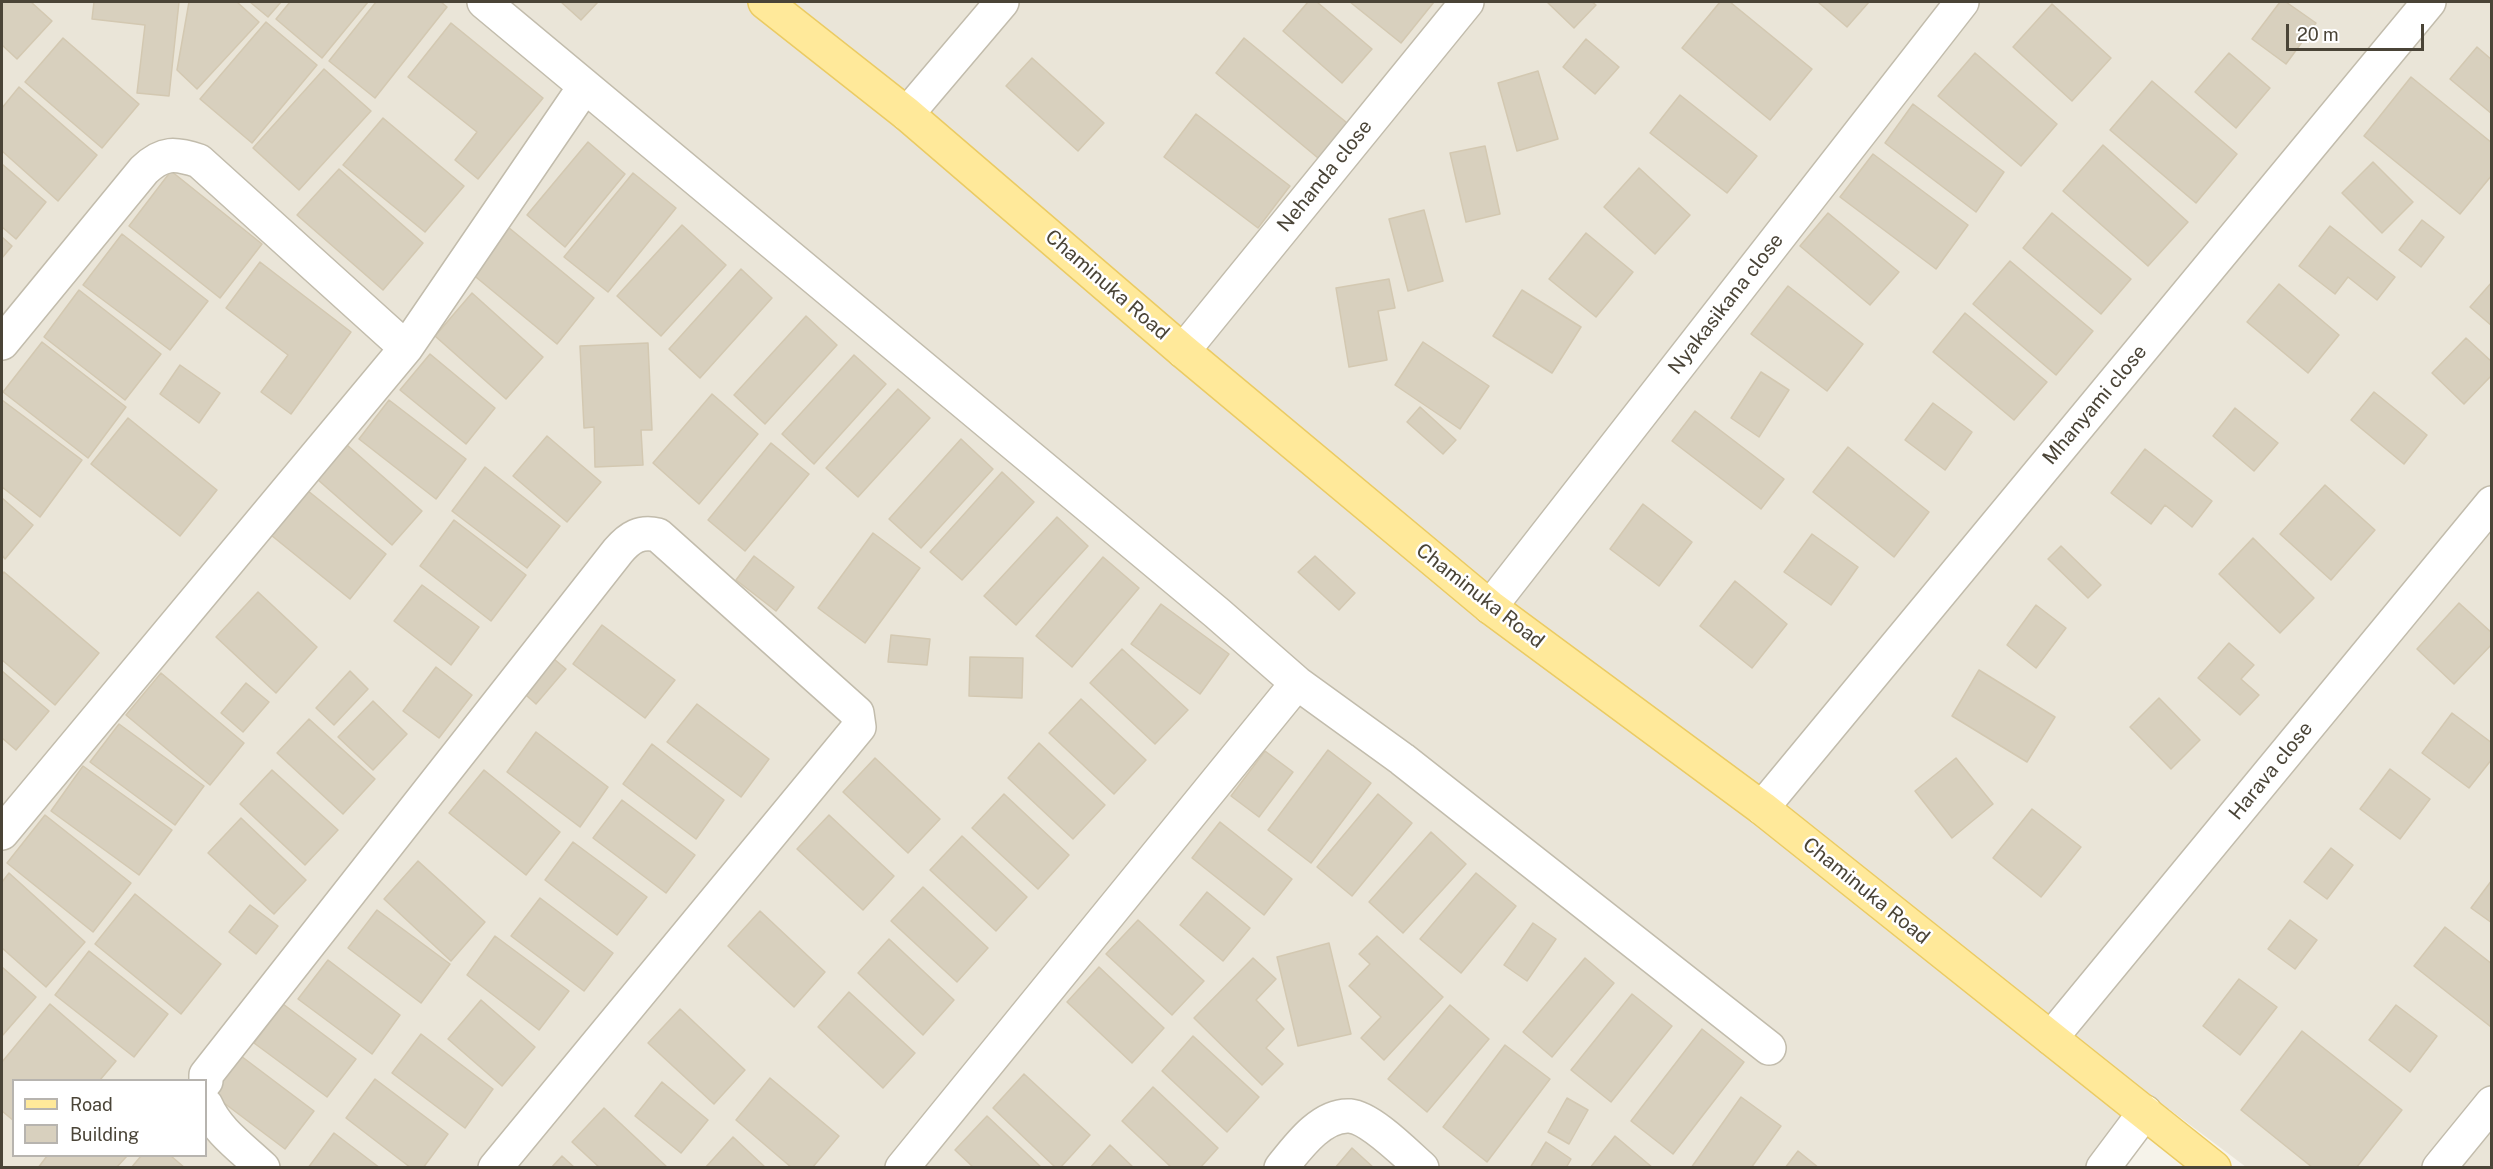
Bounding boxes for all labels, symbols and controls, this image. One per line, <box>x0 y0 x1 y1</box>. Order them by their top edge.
scale bar <box>2289 12 2427 50</box>
text: 20 m <box>2297 24 2339 45</box>
street label: Nehanda close <box>1273 115 1377 237</box>
street label: Chaminuka Road <box>1040 225 1174 345</box>
street label: Nyakasikana close <box>1664 229 1788 379</box>
street label: Mhanyami close <box>2038 340 2152 470</box>
street label: Chaminuka Road <box>1411 538 1549 654</box>
street label: Harava close <box>2224 717 2318 825</box>
street label: Chaminuka Road <box>1798 833 1934 949</box>
legend <box>12 1079 207 1157</box>
text: Road <box>70 1094 113 1115</box>
text: Building <box>70 1124 139 1145</box>

